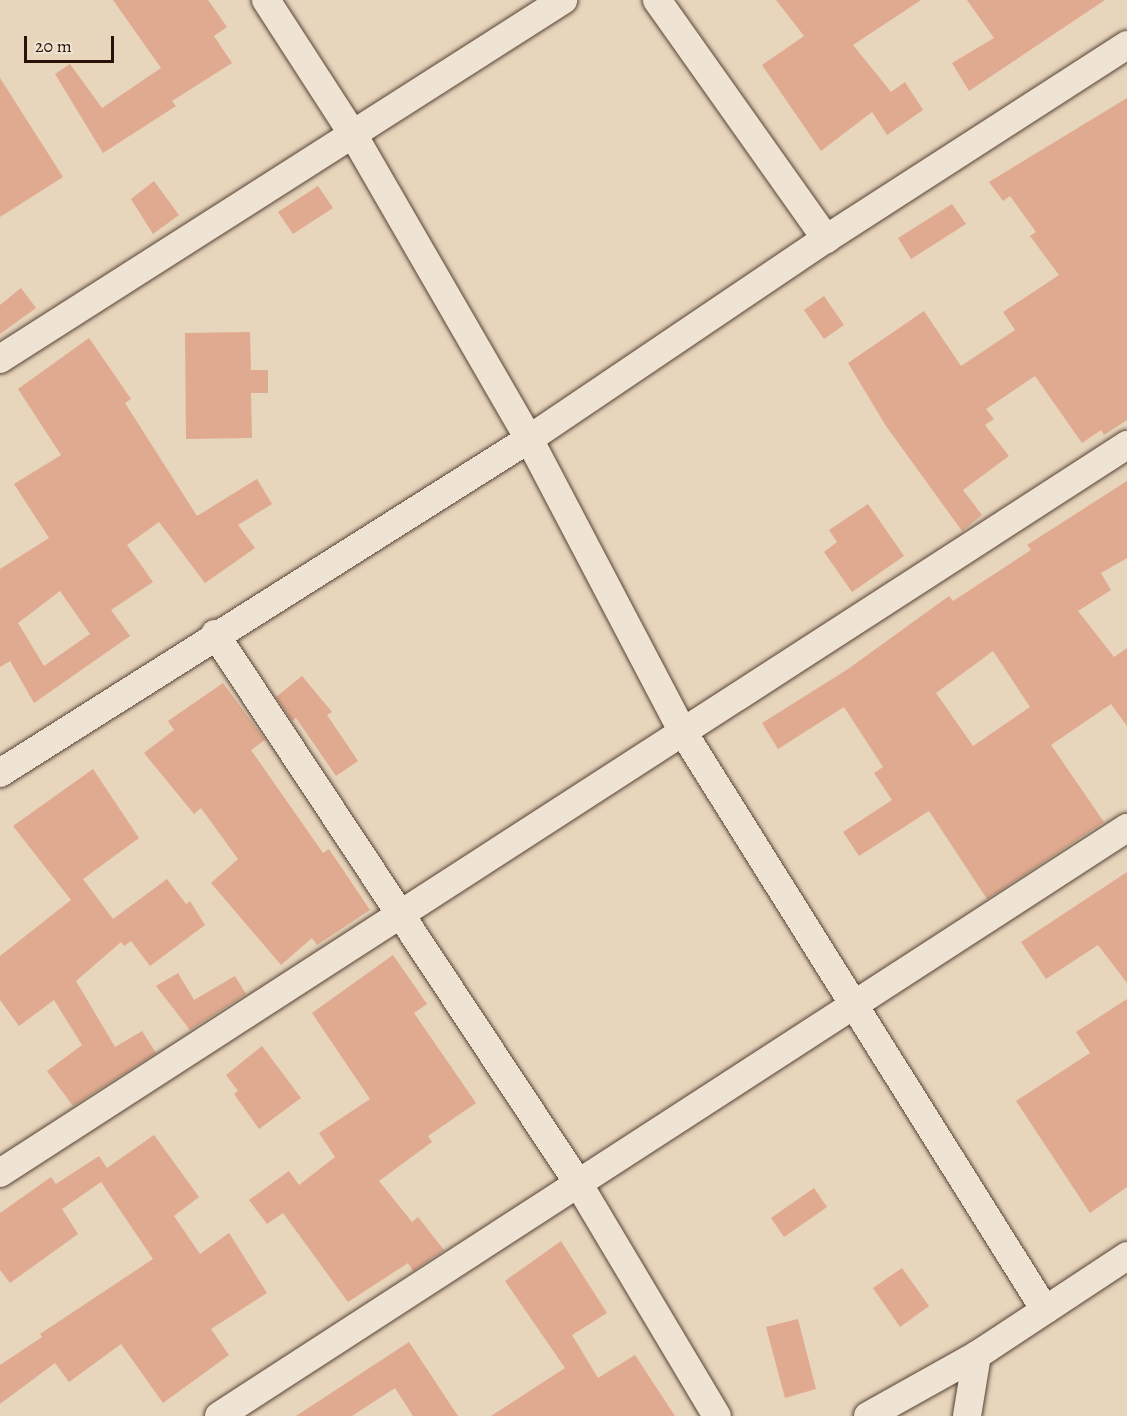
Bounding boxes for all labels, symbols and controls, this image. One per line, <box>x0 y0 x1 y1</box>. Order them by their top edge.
scale bar <box>27 24 117 62</box>
text: 20 m <box>35 34 72 58</box>

